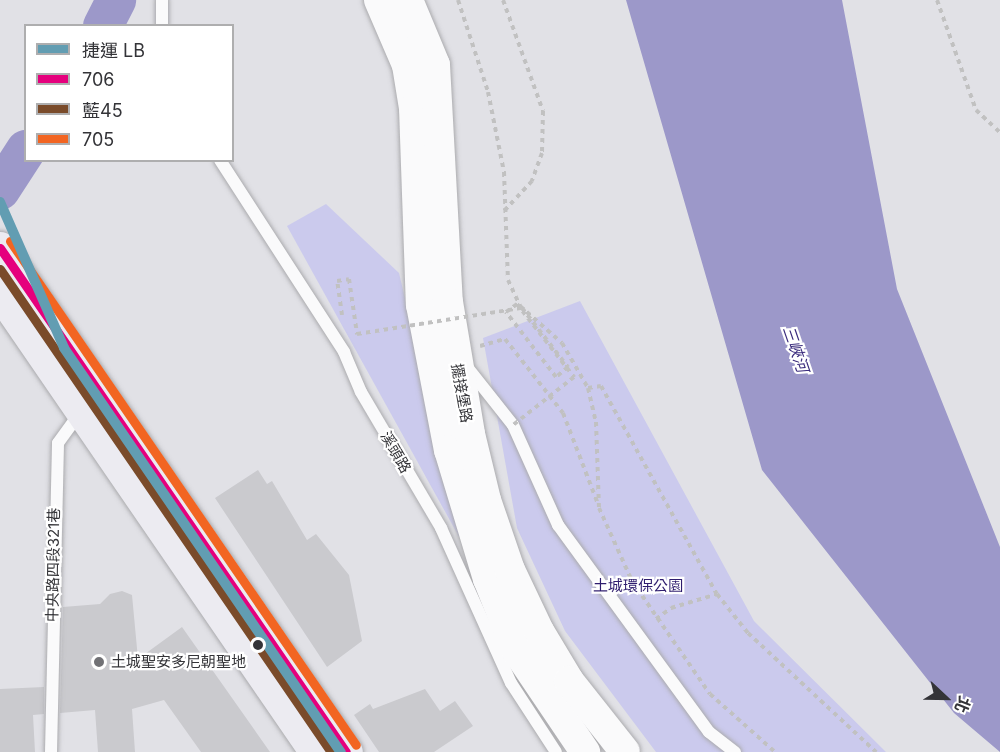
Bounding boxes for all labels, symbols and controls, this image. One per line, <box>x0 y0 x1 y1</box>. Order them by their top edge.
legend <box>24 24 234 162</box>
text: 捷運 LB <box>82 40 145 61</box>
text: 706 <box>82 69 114 90</box>
text: 藍45 <box>82 100 123 121</box>
text: 705 <box>82 129 114 150</box>
water label: 三峽河 <box>779 323 813 375</box>
street label: 擺接堡路 <box>448 362 476 424</box>
street label: 溪頭路 <box>377 428 415 476</box>
street label: 中央路四段321巷 <box>43 508 63 622</box>
park label: 土城環保公園 <box>593 577 683 595</box>
unlabelled marker <box>252 639 264 651</box>
place label: 土城聖安多尼朝聖地 <box>111 653 246 671</box>
marker: 土城聖安多尼朝聖地 <box>92 655 106 669</box>
north arrow <box>916 668 976 728</box>
text: 北 <box>950 694 975 716</box>

